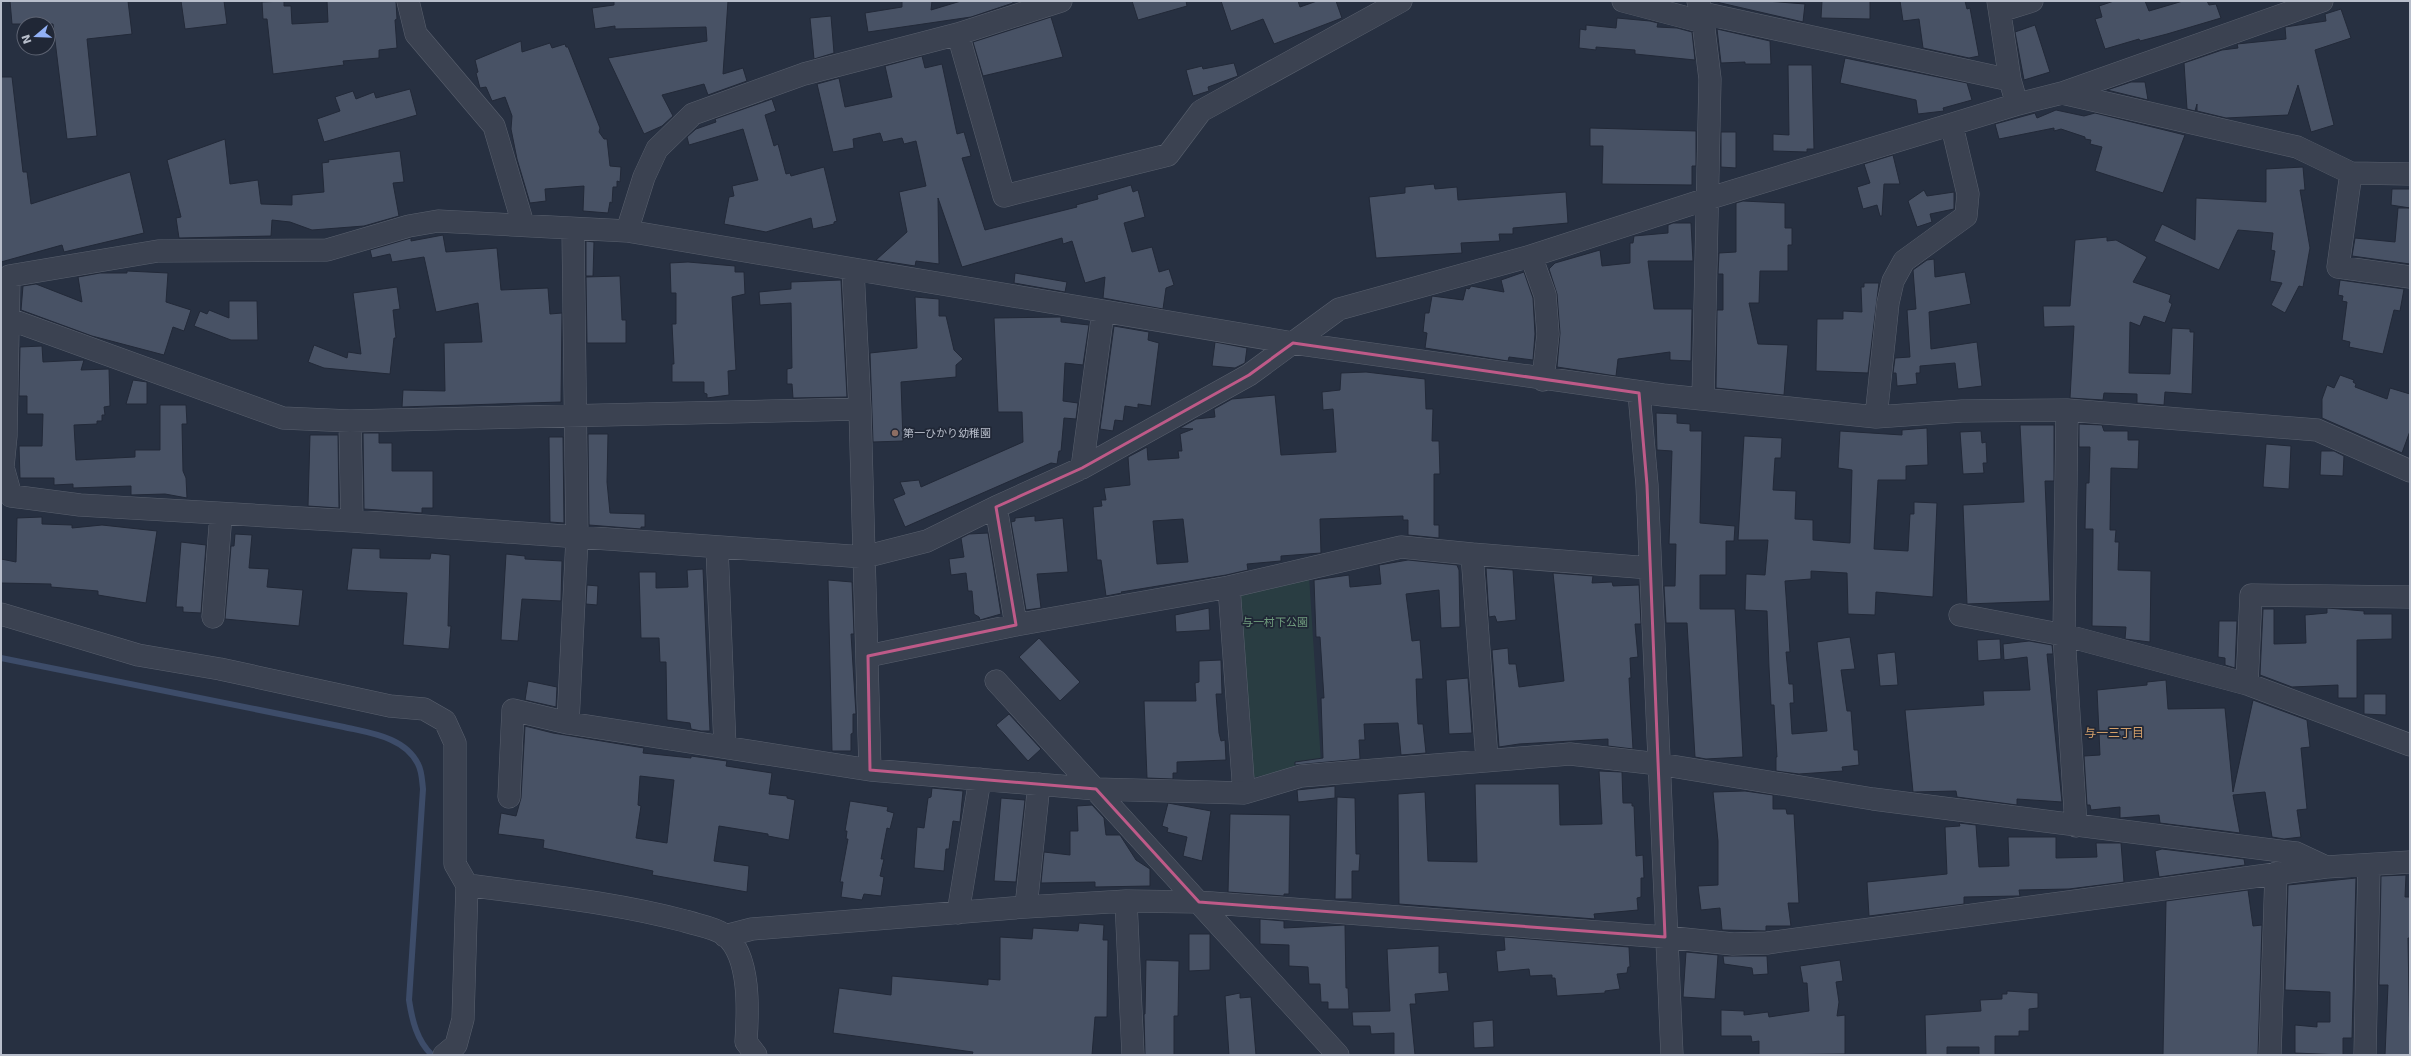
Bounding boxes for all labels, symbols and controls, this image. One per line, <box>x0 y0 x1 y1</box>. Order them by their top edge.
north arrow <box>16 16 56 56</box>
text: N <box>19 33 35 46</box>
place label: 第一ひかり幼稚園 <box>903 427 991 440</box>
marker: 第一ひかり幼稚園 <box>890 428 900 438</box>
park label: 与一村下公園 <box>1242 616 1308 629</box>
district label: 与一三丁目 <box>2084 726 2144 740</box>

